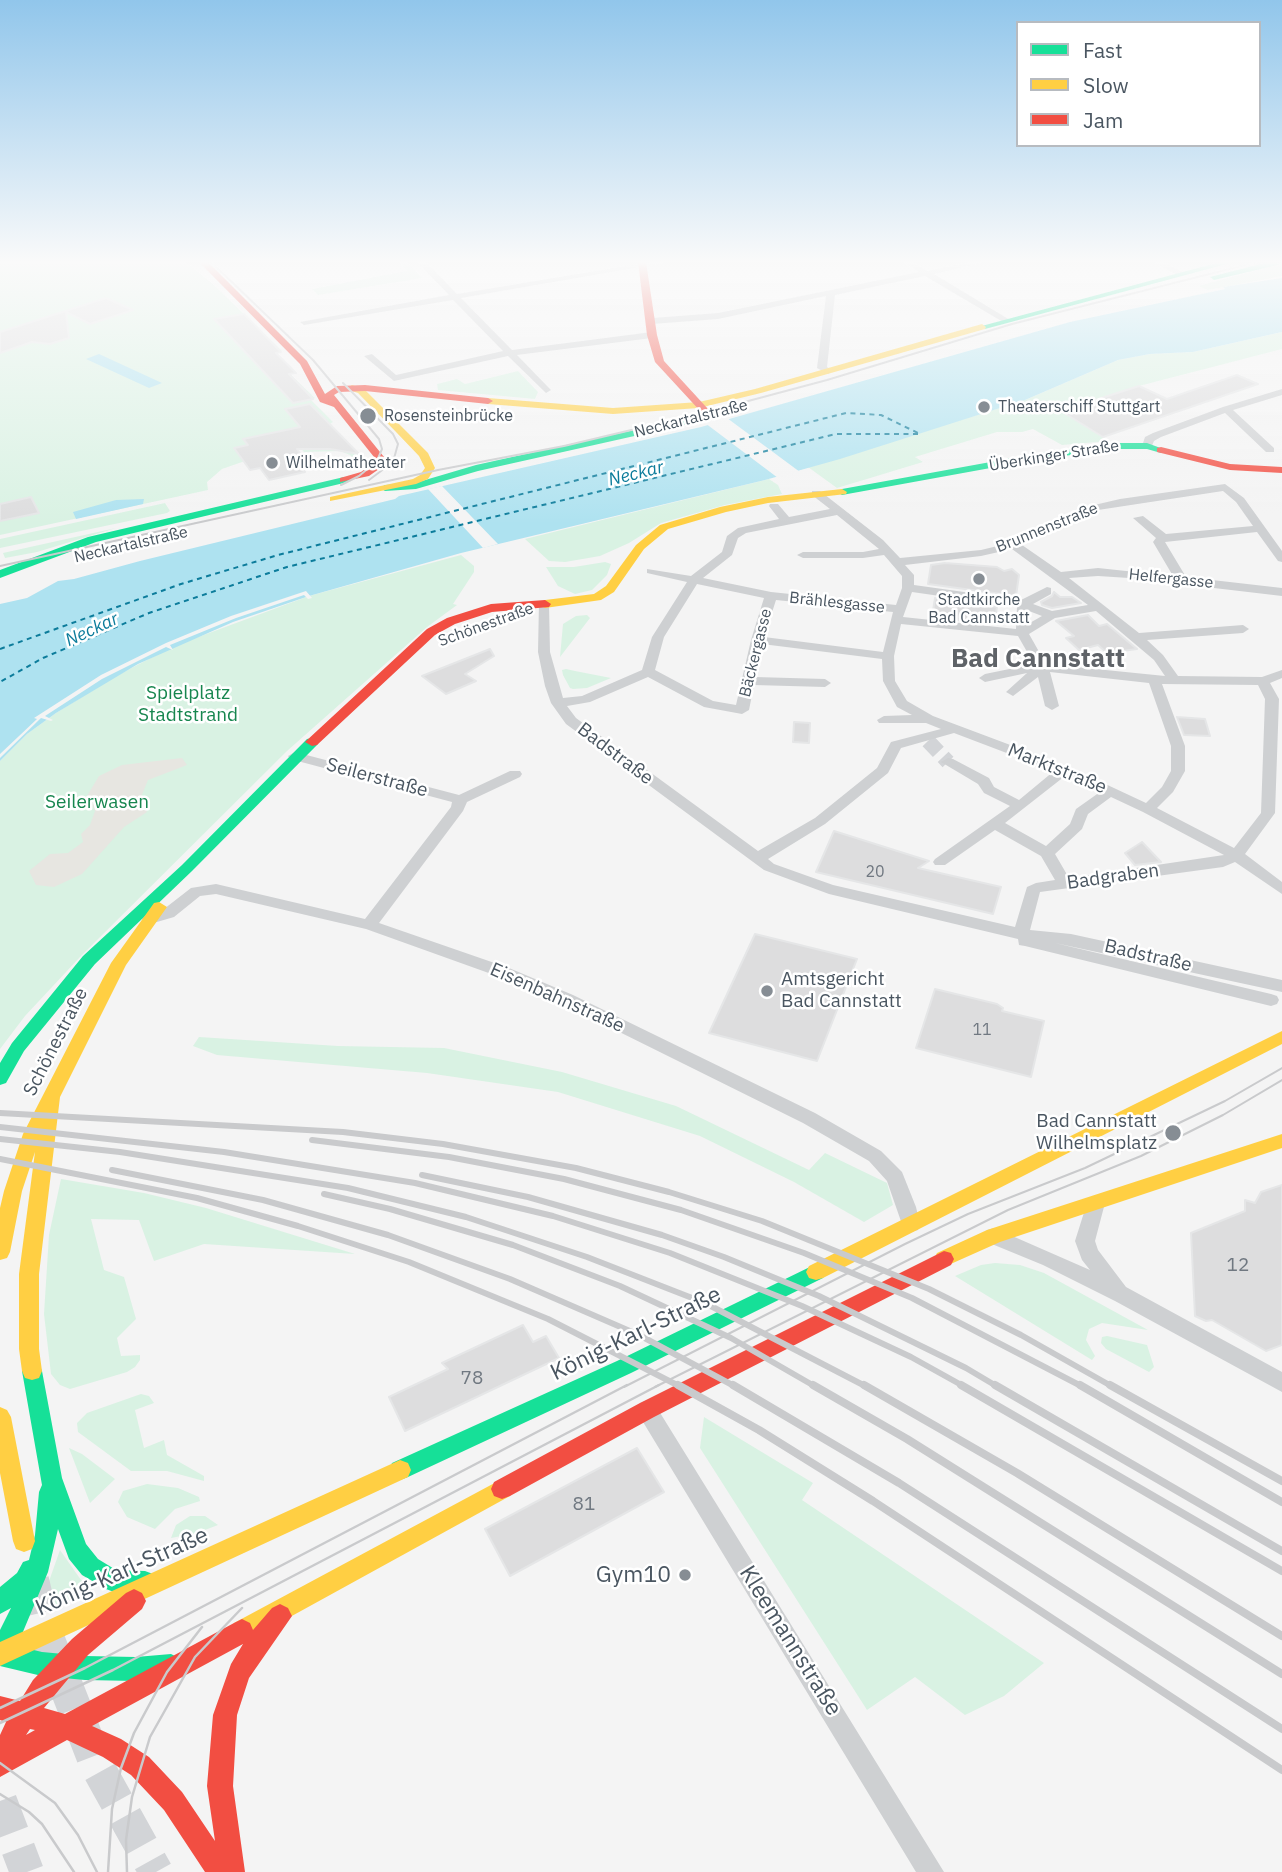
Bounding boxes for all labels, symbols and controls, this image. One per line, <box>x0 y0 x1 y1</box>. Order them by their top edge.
legend <box>1016 21 1261 147</box>
text: Fast <box>1083 36 1123 64</box>
text: Slow <box>1083 71 1129 99</box>
text: Jam <box>1083 106 1123 134</box>
street label: Neckartalstraße <box>632 396 750 442</box>
place label: Theaterschiff Stuttgart <box>998 397 1160 417</box>
marker: Theaterschiff Stuttgart <box>976 399 992 415</box>
marker: Rosensteinbrücke <box>358 406 378 426</box>
place label: Rosensteinbrücke <box>384 406 513 426</box>
street label: Überkinger Straße <box>988 436 1120 476</box>
place label: Wilhelmatheater <box>286 453 406 473</box>
marker: Wilhelmatheater <box>264 455 280 471</box>
water label: Neckar <box>606 457 666 491</box>
street label: Brunnenstraße <box>993 499 1101 557</box>
street label: Neckartalstraße <box>72 523 190 567</box>
street label: Helfergasse <box>1128 565 1214 593</box>
marker: Stadtkirche Bad Cannstatt <box>971 571 987 587</box>
street label: Brählesgasse <box>788 588 886 618</box>
place label: Stadtkirche Bad Cannstatt <box>928 590 1030 628</box>
street label: Schönestraße <box>436 599 536 651</box>
street label: Bäckergasse <box>736 607 776 699</box>
water label: Neckar <box>62 608 122 652</box>
district label: Bad Cannstatt <box>951 643 1125 675</box>
park label: Spielplatz Stadtstrand <box>138 683 238 727</box>
street label: Badstraße <box>573 718 657 790</box>
street label: Marktstraße <box>1004 739 1110 799</box>
street label: Seilerstraße <box>324 754 430 802</box>
park label: Seilerwasen <box>45 792 149 814</box>
street label: Badgraben <box>1065 859 1161 895</box>
house number: 20 <box>865 862 885 882</box>
street label: Badstraße <box>1102 935 1194 977</box>
street label: Eisenbahnstraße <box>486 958 628 1038</box>
place label: Amtsgericht Bad Cannstatt <box>781 969 902 1013</box>
marker: Amtsgericht Bad Cannstatt <box>759 983 775 999</box>
street label: Schönestraße <box>19 984 93 1100</box>
house number: 11 <box>972 1020 992 1040</box>
place label: Bad Cannstatt Wilhelmsplatz <box>1036 1111 1157 1155</box>
marker: Bad Cannstatt Wilhelmsplatz <box>1163 1123 1183 1143</box>
house number: 12 <box>1227 1255 1249 1277</box>
street label: König-Karl-Straße <box>546 1281 726 1387</box>
house number: 78 <box>461 1368 483 1390</box>
house number: 81 <box>573 1494 595 1516</box>
street label: König-Karl-Straße <box>31 1522 213 1622</box>
place label: Gym10 <box>596 1561 671 1589</box>
street label: Kleemannstraße <box>733 1561 847 1721</box>
marker: Gym10 <box>677 1567 693 1583</box>

